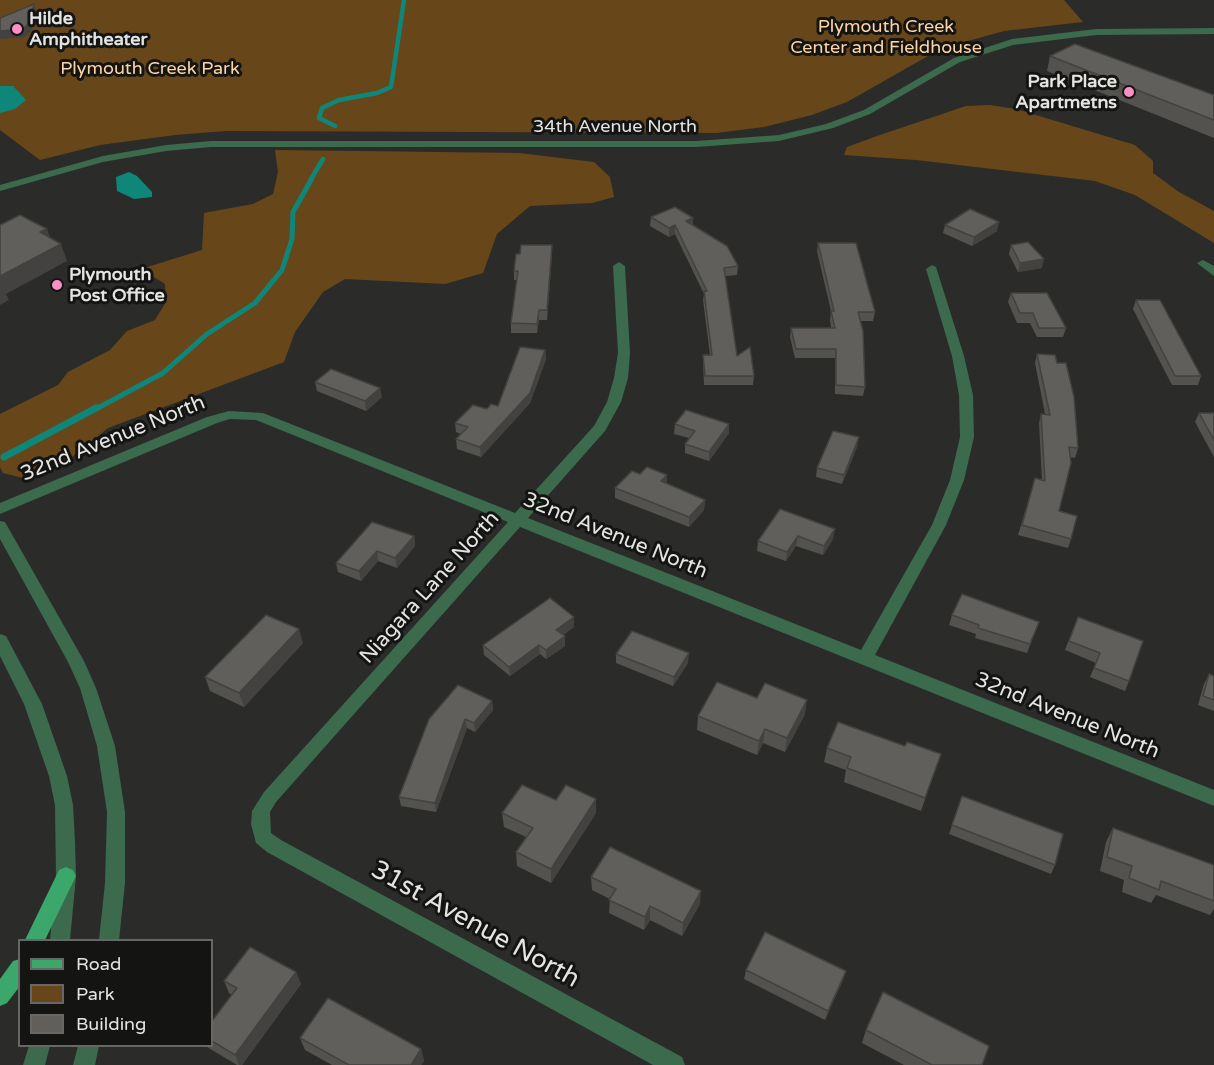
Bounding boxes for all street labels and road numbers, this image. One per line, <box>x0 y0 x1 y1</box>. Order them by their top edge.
street label: 34th Avenue North <box>533 116 697 138</box>
street label: 32nd Avenue North <box>17 390 209 488</box>
street label: 32nd Avenue North <box>519 487 711 585</box>
street label: Niagara Lane North <box>355 507 505 669</box>
street label: 32nd Avenue North <box>971 667 1163 765</box>
street label: 31st Avenue North <box>365 855 585 995</box>

